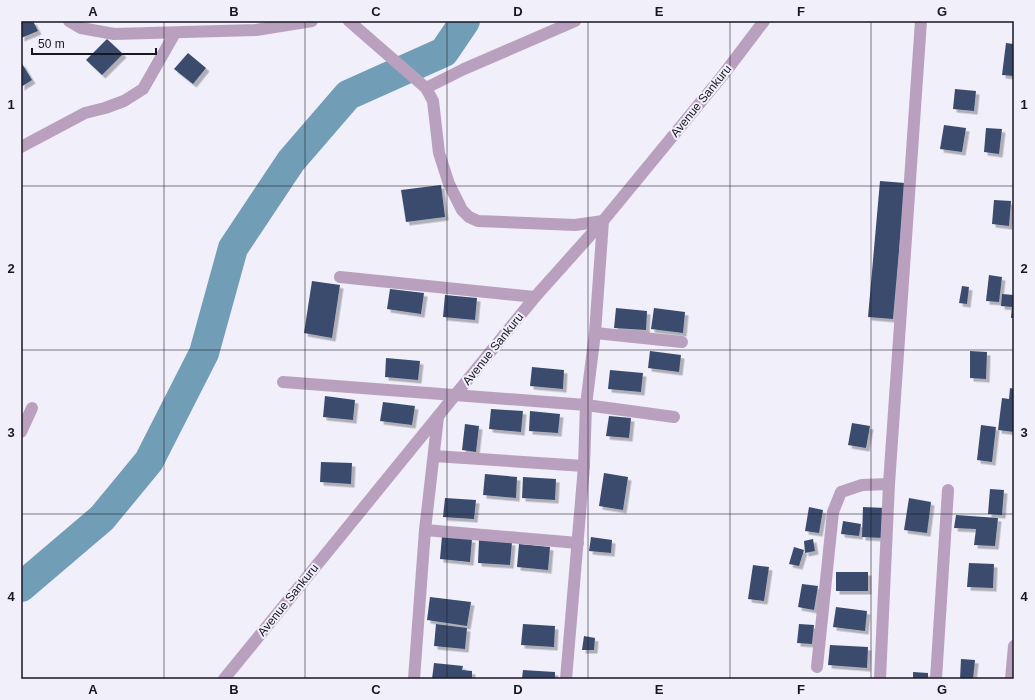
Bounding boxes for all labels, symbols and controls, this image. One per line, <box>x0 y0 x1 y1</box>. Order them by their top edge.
text: A <box>88 4 98 19</box>
text: B <box>229 4 239 19</box>
text: C <box>371 4 381 19</box>
text: D <box>513 4 523 19</box>
text: E <box>655 4 664 19</box>
text: F <box>797 4 805 19</box>
text: G <box>937 4 947 19</box>
scale bar <box>32 30 156 56</box>
text: 50 m <box>38 37 65 51</box>
street label: Avenue Sankuru <box>668 62 734 140</box>
text: 1 <box>7 97 15 112</box>
text: 1 <box>1020 97 1028 112</box>
text: 2 <box>7 261 15 276</box>
text: 2 <box>1020 261 1028 276</box>
street label: Avenue Sankuru <box>460 310 526 388</box>
text: 3 <box>7 425 15 440</box>
text: 3 <box>1020 425 1028 440</box>
street label: Avenue Sankuru <box>255 561 321 639</box>
text: 4 <box>7 589 15 604</box>
text: 4 <box>1020 589 1028 604</box>
text: A <box>88 682 98 697</box>
text: B <box>229 682 239 697</box>
text: C <box>371 682 381 697</box>
text: D <box>513 682 523 697</box>
text: E <box>655 682 664 697</box>
text: F <box>797 682 805 697</box>
text: G <box>937 682 947 697</box>

